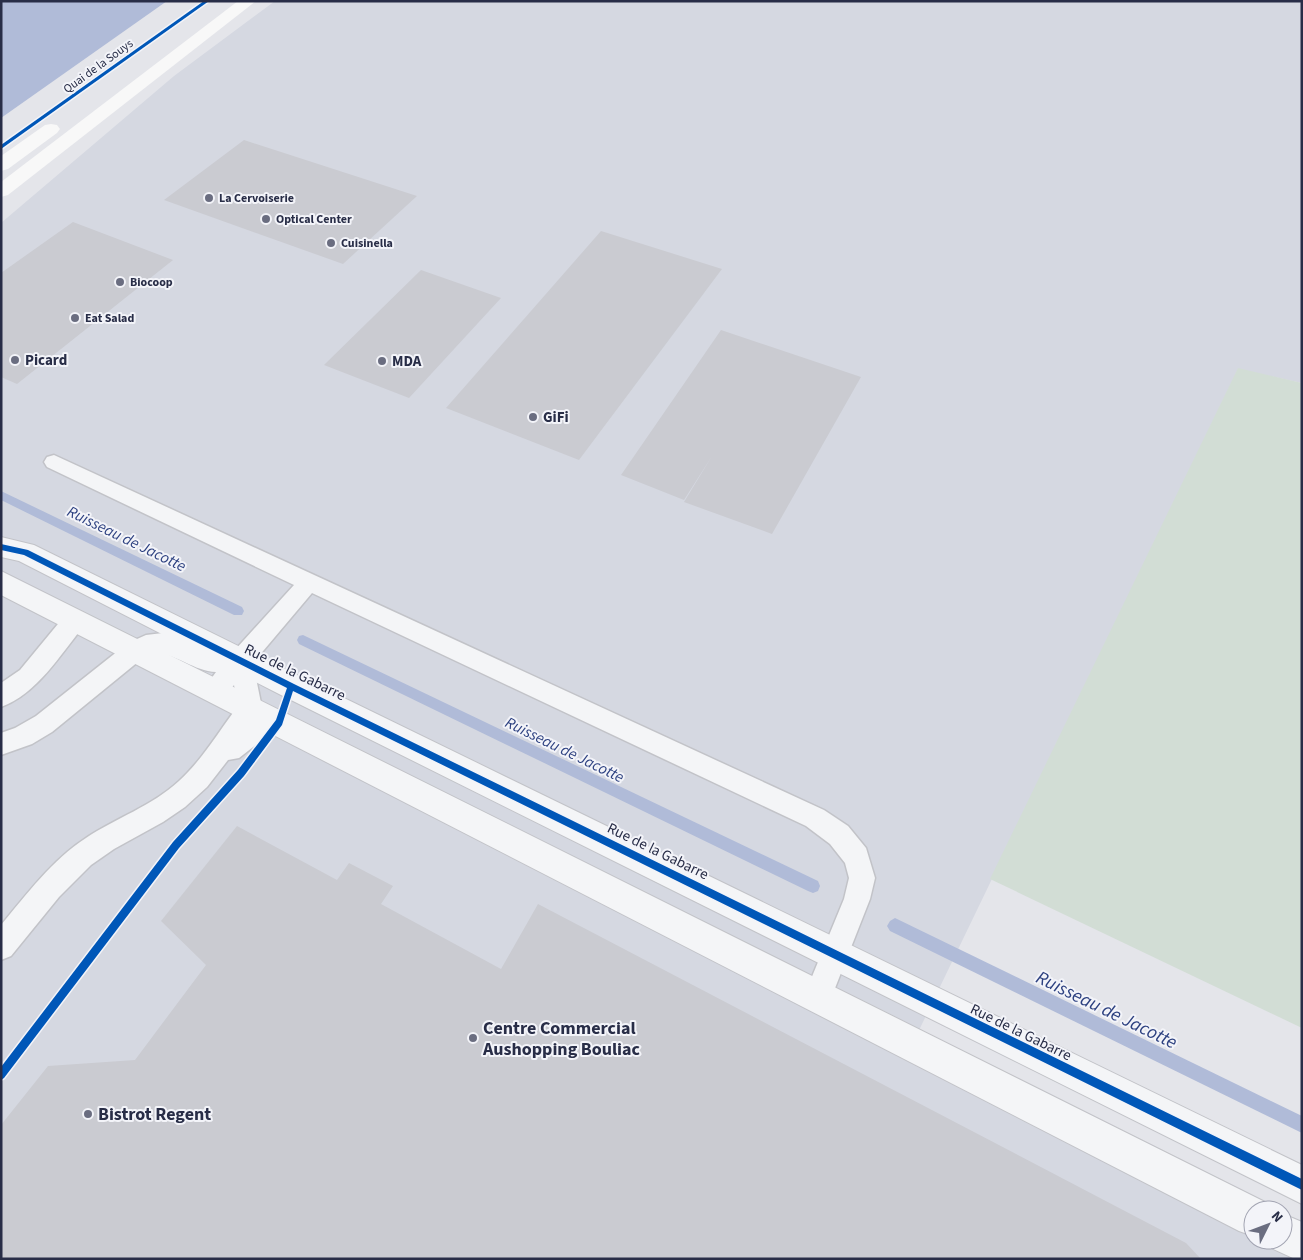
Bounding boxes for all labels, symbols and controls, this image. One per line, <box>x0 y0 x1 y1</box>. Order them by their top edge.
street label: Quai de la Souys <box>60 35 137 98</box>
place label: La Cervoiserie <box>219 190 294 207</box>
marker: La Cervoiserie <box>203 192 215 204</box>
place label: Optical Center <box>276 211 352 228</box>
marker: Optical Center <box>260 213 272 225</box>
place label: Cuisinella <box>341 235 393 252</box>
marker: Cuisinella <box>325 237 337 249</box>
place label: Biocoop <box>130 274 173 291</box>
marker: Biocoop <box>114 276 126 288</box>
place label: Eat Salad <box>85 310 134 327</box>
marker: Eat Salad <box>69 312 81 324</box>
place label: Picard <box>25 350 67 371</box>
place label: MDA <box>392 351 422 372</box>
marker: Picard <box>9 354 21 366</box>
marker: MDA <box>376 355 388 367</box>
place label: GiFi <box>543 407 569 428</box>
marker: GiFi <box>527 411 539 423</box>
water label: Ruisseau de Jacotte <box>63 501 190 577</box>
street label: Rue de la Gabarre <box>241 639 349 706</box>
water label: Ruisseau de Jacotte <box>501 712 628 788</box>
street label: Rue de la Gabarre <box>604 818 712 885</box>
water label: Ruisseau de Jacotte <box>1031 964 1182 1056</box>
street label: Rue de la Gabarre <box>967 999 1075 1066</box>
place label: Centre Commercial Aushopping Bouliac <box>482 1016 641 1062</box>
marker: Centre Commercial Aushopping Bouliac <box>467 1032 479 1044</box>
place label: Bistrot Regent <box>98 1102 211 1127</box>
marker: Bistrot Regent <box>82 1108 94 1120</box>
north arrow <box>1243 1200 1293 1250</box>
text: N <box>1266 1207 1287 1227</box>

